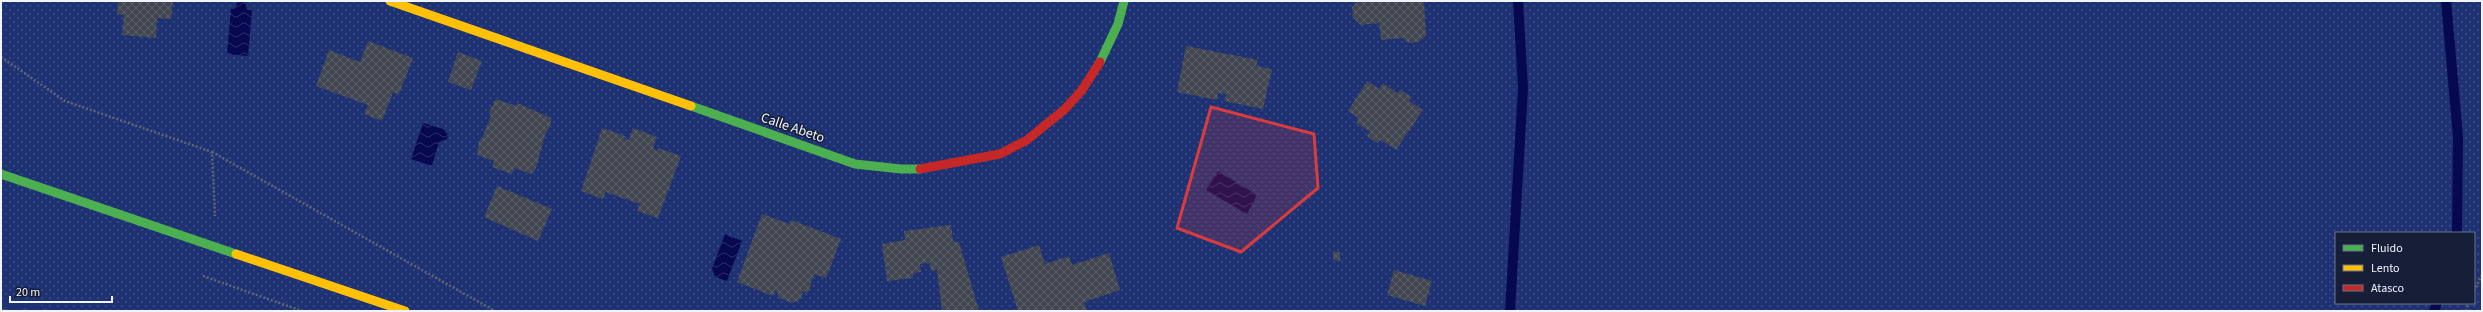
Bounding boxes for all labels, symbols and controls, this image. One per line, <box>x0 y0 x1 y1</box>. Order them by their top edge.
street label: Calle Abeto <box>758 108 827 148</box>
legend <box>2335 232 2475 304</box>
text: Fluido <box>2371 240 2403 257</box>
text: Lento <box>2371 260 2400 277</box>
scale bar <box>10 278 112 304</box>
text: Atasco <box>2371 280 2404 297</box>
text: 20 m <box>16 284 40 301</box>

